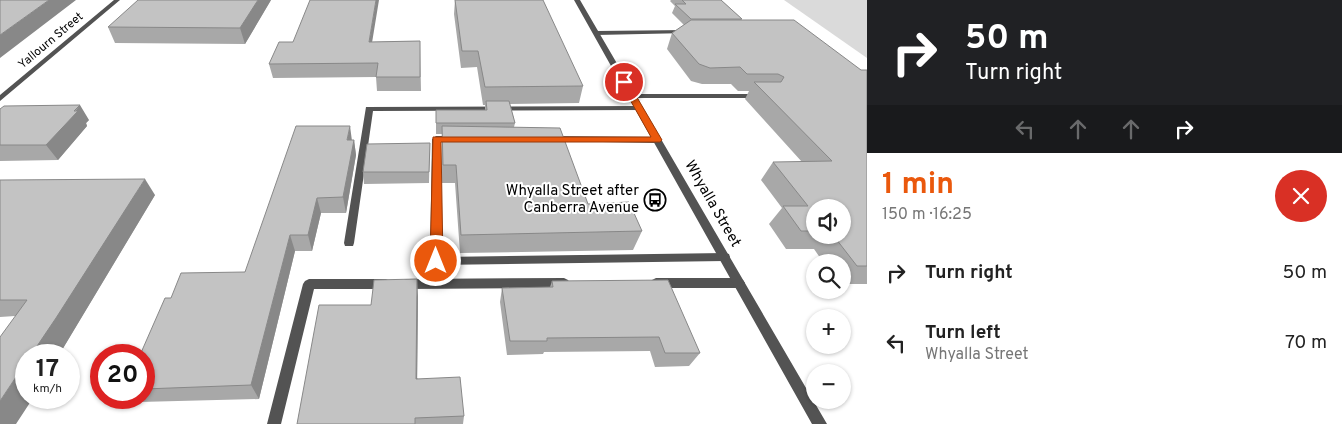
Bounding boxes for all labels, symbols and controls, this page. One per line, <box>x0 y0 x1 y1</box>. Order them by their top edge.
street label: Yallourn Street <box>15 9 87 73</box>
text: 50 m <box>965 17 1049 61</box>
icon: right <box>882 20 947 85</box>
text: Turn right <box>965 60 1062 87</box>
pin <box>603 61 645 103</box>
icon: arrive <box>610 68 638 96</box>
icon: left <box>1011 115 1039 143</box>
icon: ahead <box>1064 115 1092 143</box>
icon: ahead <box>1117 115 1145 143</box>
icon: right <box>1170 115 1198 143</box>
street label: Whyalla Street <box>679 157 745 251</box>
text: 1 min <box>882 167 954 204</box>
button: close <box>1275 170 1327 222</box>
place label: Whyalla Street after Canberra Avenue <box>506 182 639 218</box>
bus stop icon: Whyalla Street after Canberra Avenue <box>643 188 667 212</box>
map controls <box>806 199 851 409</box>
button: sound <box>806 199 851 244</box>
text: 150 m · 16:25 <box>882 205 972 225</box>
position arrow <box>409 234 461 286</box>
button: search <box>806 254 851 299</box>
icon: right <box>882 259 910 287</box>
text: Turn right <box>925 261 1013 285</box>
text: 50 m <box>1282 261 1327 285</box>
button: + <box>806 309 851 354</box>
text: Turn left <box>925 321 1001 345</box>
icon: left <box>882 329 910 357</box>
text: 70 m <box>1285 331 1327 355</box>
speed limit sign: 20 <box>90 344 155 409</box>
text: Whyalla Street <box>925 345 1029 365</box>
text: 17 <box>36 354 59 386</box>
button: − <box>806 364 851 409</box>
text: km/h <box>33 381 62 397</box>

